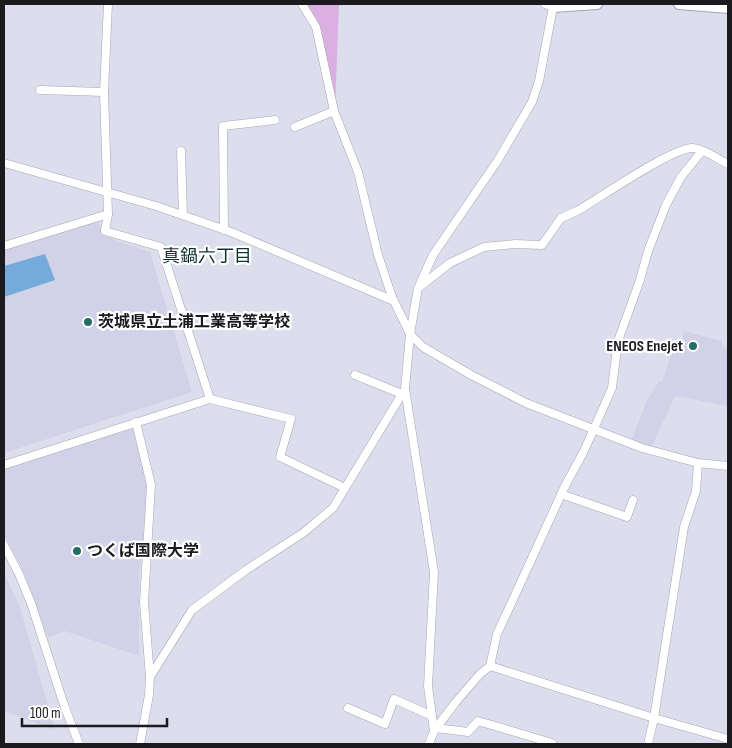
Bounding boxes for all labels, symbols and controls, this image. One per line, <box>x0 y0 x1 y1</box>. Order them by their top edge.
district label: 真鍋六丁目 <box>162 246 252 267</box>
place label: 茨城県立土浦工業高等学校 <box>98 312 290 332</box>
marker: 茨城県立土浦工業高等学校 <box>82 316 94 328</box>
place label: ENEOS EneJet <box>606 337 683 356</box>
marker: ENEOS EneJet <box>687 340 699 352</box>
place label: つくば国際大学 <box>87 542 199 561</box>
marker: つくば国際大学 <box>71 545 83 557</box>
scale bar <box>22 696 168 728</box>
text: 100 m <box>30 704 61 723</box>

